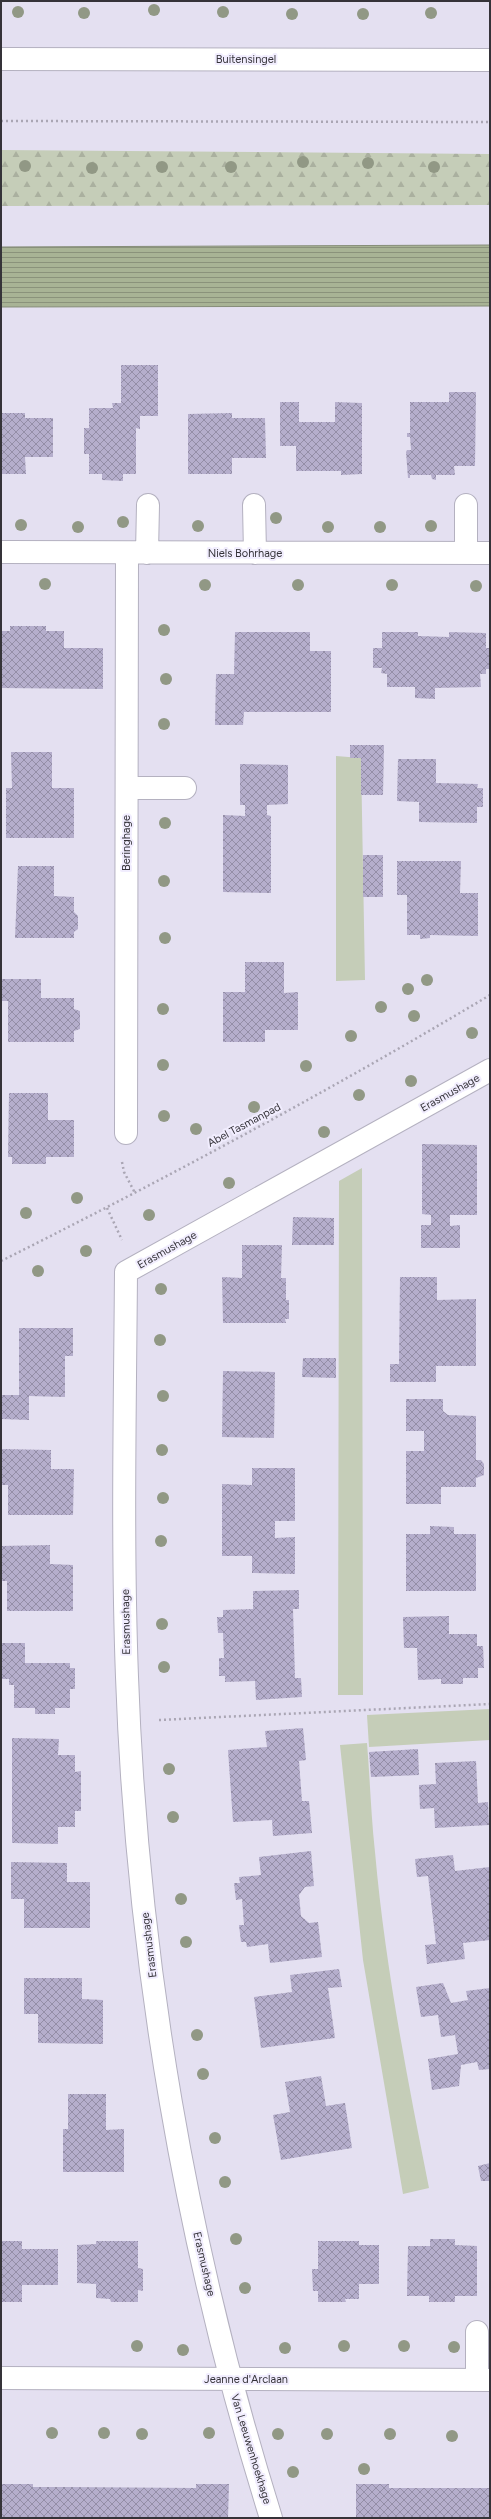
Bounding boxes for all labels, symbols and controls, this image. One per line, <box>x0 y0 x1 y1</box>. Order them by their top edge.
street label: Buitensingel <box>216 53 276 66</box>
street label: Niels Bohrhage <box>208 547 282 560</box>
street label: Beringhage <box>120 815 133 871</box>
street label: Erasmushage <box>418 1071 482 1115</box>
street label: Abel Tasmanpad <box>205 1100 283 1150</box>
street label: Erasmushage <box>135 1228 199 1272</box>
street label: Erasmushage <box>119 1589 133 1655</box>
street label: Erasmushage <box>139 1912 159 1978</box>
street label: Erasmushage <box>190 2230 218 2298</box>
street label: Jeanne d'Arclaan <box>204 2373 288 2386</box>
street label: Van Leeuwenhoekhage <box>228 2392 274 2506</box>

